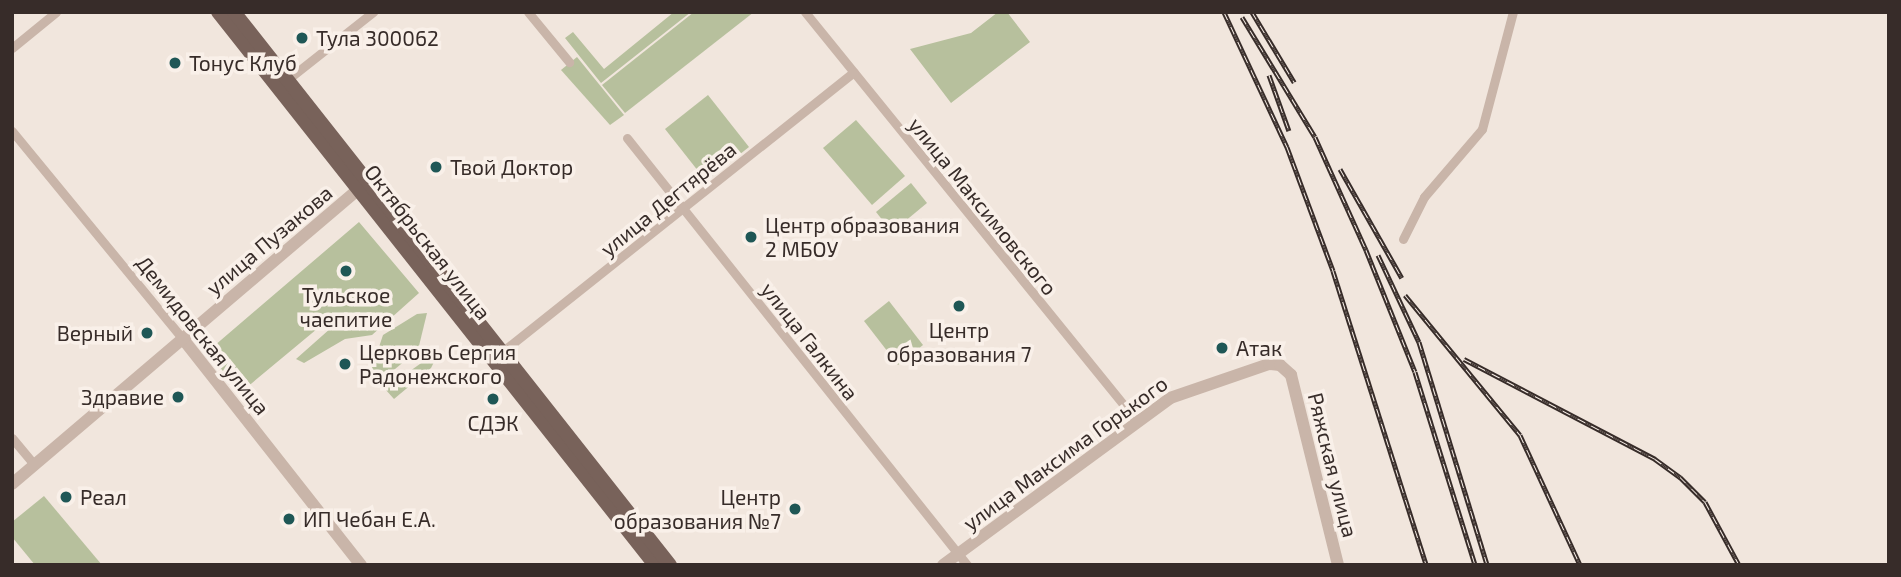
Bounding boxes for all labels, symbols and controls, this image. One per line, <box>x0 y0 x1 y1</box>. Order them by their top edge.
place label: Тула 300062 <box>316 25 439 51</box>
marker: Тула 300062 <box>294 30 310 46</box>
place label: Тонус Клуб <box>189 50 297 76</box>
marker: Тонус Клуб <box>167 55 183 71</box>
street label: улица Максимовского <box>904 112 1062 300</box>
street label: улица Дегтярёва <box>595 137 741 261</box>
place label: Твой Доктор <box>450 154 573 180</box>
street label: Октябрьская улица <box>360 159 496 325</box>
marker: Твой Доктор <box>428 159 444 175</box>
street label: улица Пузакова <box>201 180 337 300</box>
place label: Центр образования 2 МБОУ <box>765 212 960 262</box>
marker: Центр образования 2 МБОУ <box>743 229 759 245</box>
street label: Демидовская улица <box>131 250 275 420</box>
marker: Тульское чаепитие <box>338 263 354 279</box>
street label: улица Галкина <box>756 277 864 405</box>
place label: Тульское чаепитие <box>300 282 392 332</box>
marker: Центр образования 7 <box>951 298 967 314</box>
place label: Центр образования 7 <box>887 317 1031 367</box>
place label: Верный <box>57 320 133 346</box>
marker: Верный <box>139 325 155 341</box>
place label: Атак <box>1236 335 1282 361</box>
place label: Церковь Сергия Радонежского <box>359 339 516 389</box>
marker: Атак <box>1214 340 1230 356</box>
marker: Церковь Сергия Радонежского <box>337 356 353 372</box>
street label: улица Максима Горького <box>958 370 1172 536</box>
place label: Здравие <box>81 384 164 410</box>
marker: Здравие <box>170 389 186 405</box>
street label: Ряжская улица <box>1303 390 1363 540</box>
marker: СДЭК <box>485 391 501 407</box>
place label: СДЭК <box>467 410 519 436</box>
place label: Реал <box>80 484 127 510</box>
place label: Центр образования №7 <box>614 484 781 534</box>
marker: Реал <box>58 489 74 505</box>
marker: Центр образования №7 <box>787 501 803 517</box>
place label: ИП Чебан Е.А. <box>303 506 436 532</box>
marker: ИП Чебан Е.А. <box>281 511 297 527</box>

